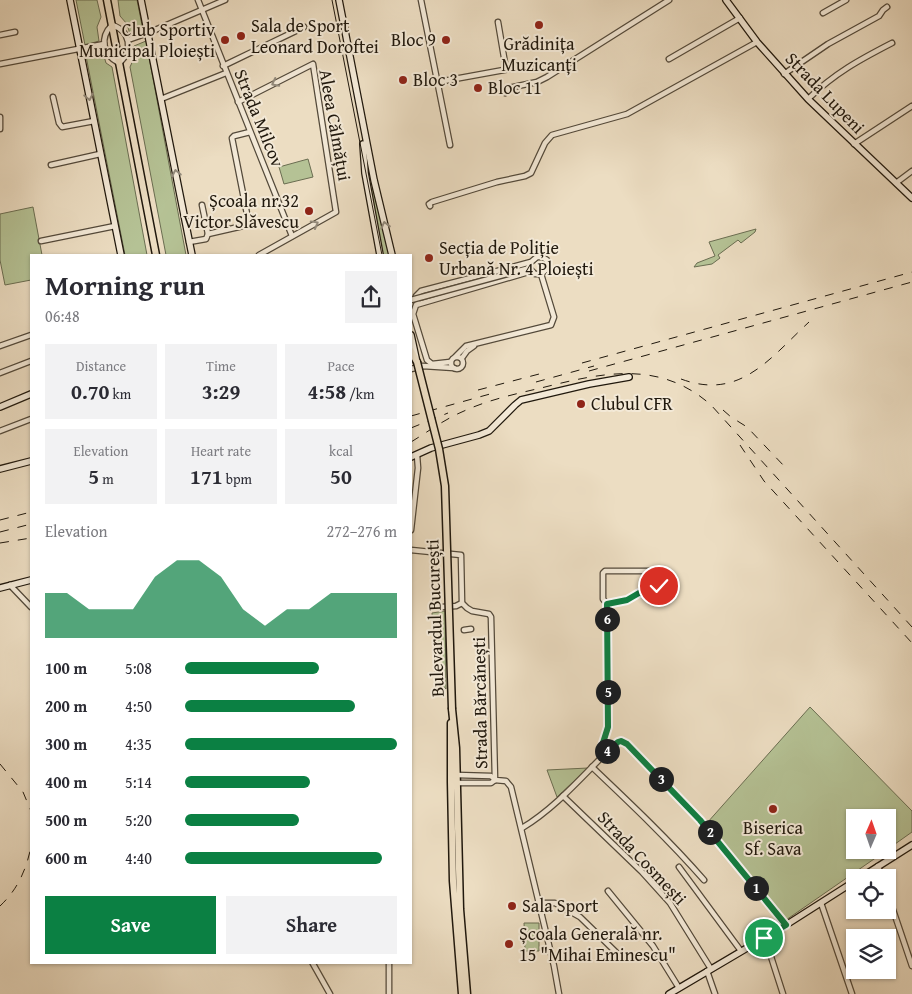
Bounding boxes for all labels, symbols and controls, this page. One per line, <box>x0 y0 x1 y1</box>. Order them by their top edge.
place label: Sala de Sport Leonard Doroftei <box>251 12 379 60</box>
place label: Club Sportiv Municipal Ploiești <box>79 16 215 64</box>
marker: Grădinița Muzicanți <box>533 19 545 31</box>
place label: Bloc 9 <box>391 26 436 53</box>
marker: Sala de Sport Leonard Doroftei <box>235 30 247 42</box>
place label: Grădinița Muzicanți <box>501 30 577 78</box>
marker: Club Sportiv Municipal Ploiești <box>219 34 231 46</box>
marker: Bloc 9 <box>440 34 452 46</box>
street label: Strada Lupeni <box>779 46 871 140</box>
street label: Strada Milcov <box>228 65 291 171</box>
place label: Bloc 3 <box>413 66 458 93</box>
street label: Aleea Călmățui <box>312 67 359 183</box>
marker: Bloc 3 <box>397 74 409 86</box>
place label: Bloc 11 <box>488 74 542 101</box>
one-way arrow <box>271 77 280 87</box>
marker: Bloc 11 <box>472 82 484 94</box>
one-way arrow <box>83 93 94 101</box>
one-way arrow <box>171 168 181 177</box>
place label: Școala nr.32 Victor Slăvescu <box>183 187 299 235</box>
marker: Școala nr.32 Victor Slăvescu <box>303 205 315 217</box>
one-way arrow <box>380 220 391 229</box>
one-way arrow <box>310 221 319 231</box>
place label: Secția de Poliție Urbană Nr. 4 Ploiești <box>439 234 593 282</box>
marker: Secția de Poliție Urbană Nr. 4 Ploiești <box>423 252 435 264</box>
text: Morning run <box>45 264 205 305</box>
button: share <box>345 271 397 323</box>
text: 06:48 <box>45 304 80 328</box>
text: Distance <box>76 356 126 376</box>
text: Time <box>206 356 236 376</box>
text: Pace <box>328 356 354 376</box>
text: 0.70 <box>71 376 109 407</box>
text: 3:29 <box>202 376 240 407</box>
text: 4:58 <box>308 376 346 407</box>
text: km <box>109 384 131 404</box>
text: /km <box>346 384 374 404</box>
place label: Clubul CFR <box>591 390 673 417</box>
marker: Clubul CFR <box>575 398 587 410</box>
text: Elevation <box>74 441 128 461</box>
text: Heart rate <box>191 441 251 461</box>
text: kcal <box>329 441 353 461</box>
text: 5 <box>88 461 99 492</box>
text: 171 <box>190 461 223 492</box>
text: 50 <box>330 461 352 492</box>
text: m <box>99 469 114 489</box>
text: bpm <box>223 469 252 489</box>
text: Elevation <box>45 519 108 543</box>
text: 272–276 m <box>327 519 397 543</box>
street label: Bulevardul București <box>418 539 451 697</box>
pin <box>638 565 680 607</box>
icon: check <box>645 572 673 600</box>
pin: 6 <box>594 606 620 632</box>
text: 6 <box>604 609 611 629</box>
street label: Strada Bărcănești <box>465 637 494 769</box>
text: 100 m <box>45 656 87 680</box>
text: 5:08 <box>125 656 152 680</box>
pin: 5 <box>596 680 620 704</box>
text: 5 <box>605 682 612 702</box>
text: 200 m <box>45 694 87 718</box>
text: 4:50 <box>125 694 152 718</box>
text: 300 m <box>45 732 87 756</box>
text: 4:35 <box>125 732 152 756</box>
pin: 4 <box>594 738 620 764</box>
text: 4 <box>604 741 611 761</box>
pin: 3 <box>648 766 674 792</box>
text: 3 <box>658 769 665 789</box>
text: 400 m <box>45 770 87 794</box>
text: 5:14 <box>125 770 152 794</box>
marker: Biserica Sf. Sava <box>767 803 779 815</box>
street label: Strada Cosmești <box>591 804 693 911</box>
text: 500 m <box>45 808 87 832</box>
text: 5:20 <box>125 808 152 832</box>
north arrow <box>846 809 896 859</box>
map controls <box>846 809 896 979</box>
place label: Biserica Sf. Sava <box>743 814 803 862</box>
pin: 2 <box>698 820 722 844</box>
text: 2 <box>707 822 714 842</box>
text: 600 m <box>45 846 87 870</box>
text: 4:40 <box>125 846 152 870</box>
button: locate <box>846 869 896 919</box>
pin: 1 <box>744 876 768 900</box>
text: 1 <box>753 878 760 898</box>
place label: Sala Sport <box>522 892 599 919</box>
button: Save <box>45 896 216 954</box>
button: Share <box>226 896 397 954</box>
marker: Sala Sport <box>506 900 518 912</box>
pin <box>743 917 785 959</box>
place label: Școala Generală nr. 15 "Mihai Eminescu" <box>519 920 676 968</box>
icon: arrive <box>750 924 778 952</box>
button: layers <box>846 929 896 979</box>
marker: Școala Generală nr. 15 "Mihai Eminescu" <box>503 938 515 950</box>

